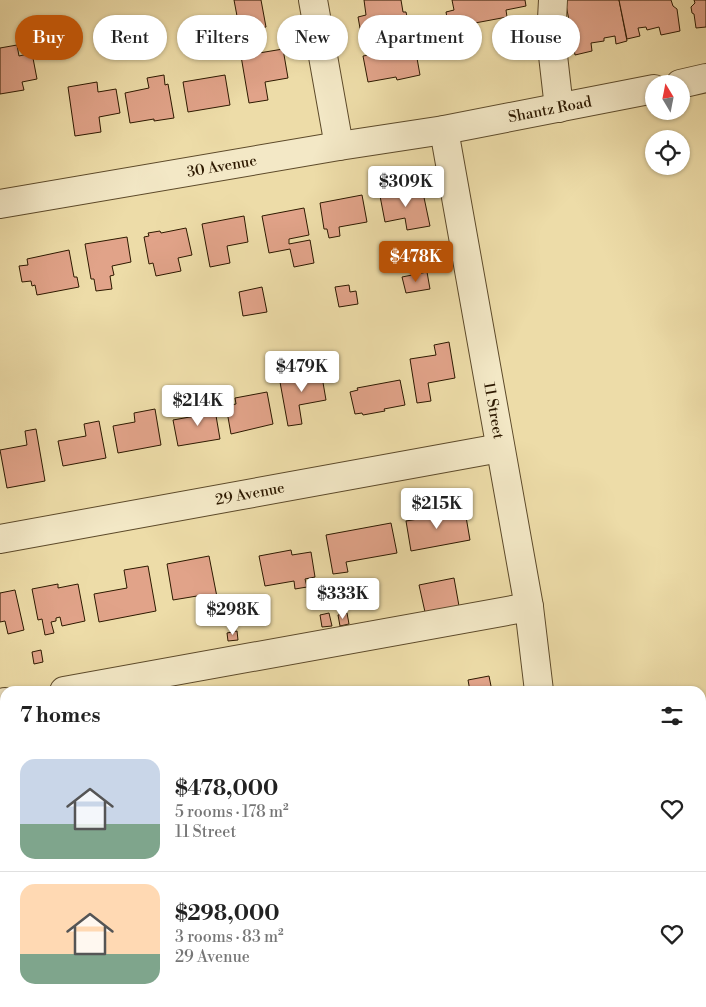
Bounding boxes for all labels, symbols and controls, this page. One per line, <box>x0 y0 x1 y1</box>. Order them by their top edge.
chip: Buy <box>15 15 83 60</box>
chip: Rent <box>93 15 167 60</box>
chip: Filters <box>177 15 267 60</box>
chip: New <box>277 15 348 60</box>
chip: Apartment <box>358 15 482 60</box>
chip: House <box>492 15 580 60</box>
north arrow <box>645 75 690 120</box>
map controls <box>645 75 690 175</box>
street label: Shantz Road <box>507 92 594 127</box>
button: locate <box>645 130 690 175</box>
street label: 30 Avenue <box>185 151 258 182</box>
pin: $309K <box>371 166 441 208</box>
text: $309K <box>379 172 433 192</box>
pin: $478K <box>381 240 451 283</box>
text: $478K <box>390 247 442 267</box>
pin: $479K <box>267 350 337 393</box>
text: $479K <box>276 357 328 377</box>
street label: 11 Street <box>479 381 508 441</box>
pin: $214K <box>163 384 233 427</box>
text: $214K <box>173 391 223 411</box>
street label: 29 Avenue <box>214 478 286 510</box>
pin: $215K <box>402 488 472 530</box>
text: $215K <box>412 494 462 514</box>
pin: $333K <box>308 578 378 620</box>
text: $333K <box>317 584 369 604</box>
pin: $298K <box>198 594 268 636</box>
text: $298K <box>207 600 259 620</box>
icon: filters <box>658 702 686 730</box>
text: 7 homes <box>20 703 101 729</box>
text: $478,000 <box>175 776 278 802</box>
icon: home <box>60 779 120 839</box>
icon: heart <box>658 795 686 823</box>
text: 5 rooms · 178 m² <box>175 802 289 822</box>
text: 11 Street <box>175 822 236 842</box>
text: $298,000 <box>175 901 279 927</box>
icon: home <box>60 904 120 964</box>
icon: heart <box>658 920 686 948</box>
text: 3 rooms · 83 m² <box>175 927 284 947</box>
text: 29 Avenue <box>175 947 250 967</box>

